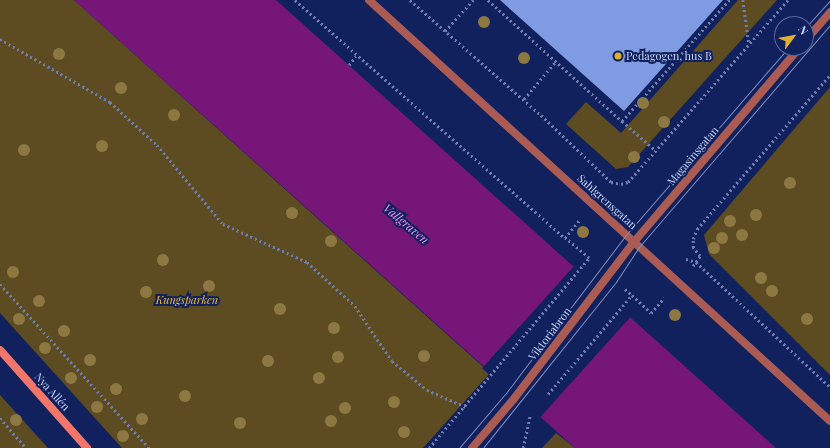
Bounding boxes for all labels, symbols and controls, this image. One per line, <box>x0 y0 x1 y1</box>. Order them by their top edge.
north arrow <box>774 16 814 56</box>
text: N <box>795 23 812 37</box>
place label: Pedagogen, hus B <box>626 49 712 63</box>
marker: Pedagogen, hus B <box>613 51 623 61</box>
street label: Magasinsgatan <box>665 124 721 188</box>
street label: Sahlgrensgatan <box>574 172 640 232</box>
water label: Vallgraven <box>380 201 432 247</box>
park label: Kungsparken <box>156 293 218 307</box>
street label: Viktoriabron <box>526 305 574 363</box>
street label: Nya Allén <box>32 370 72 414</box>

